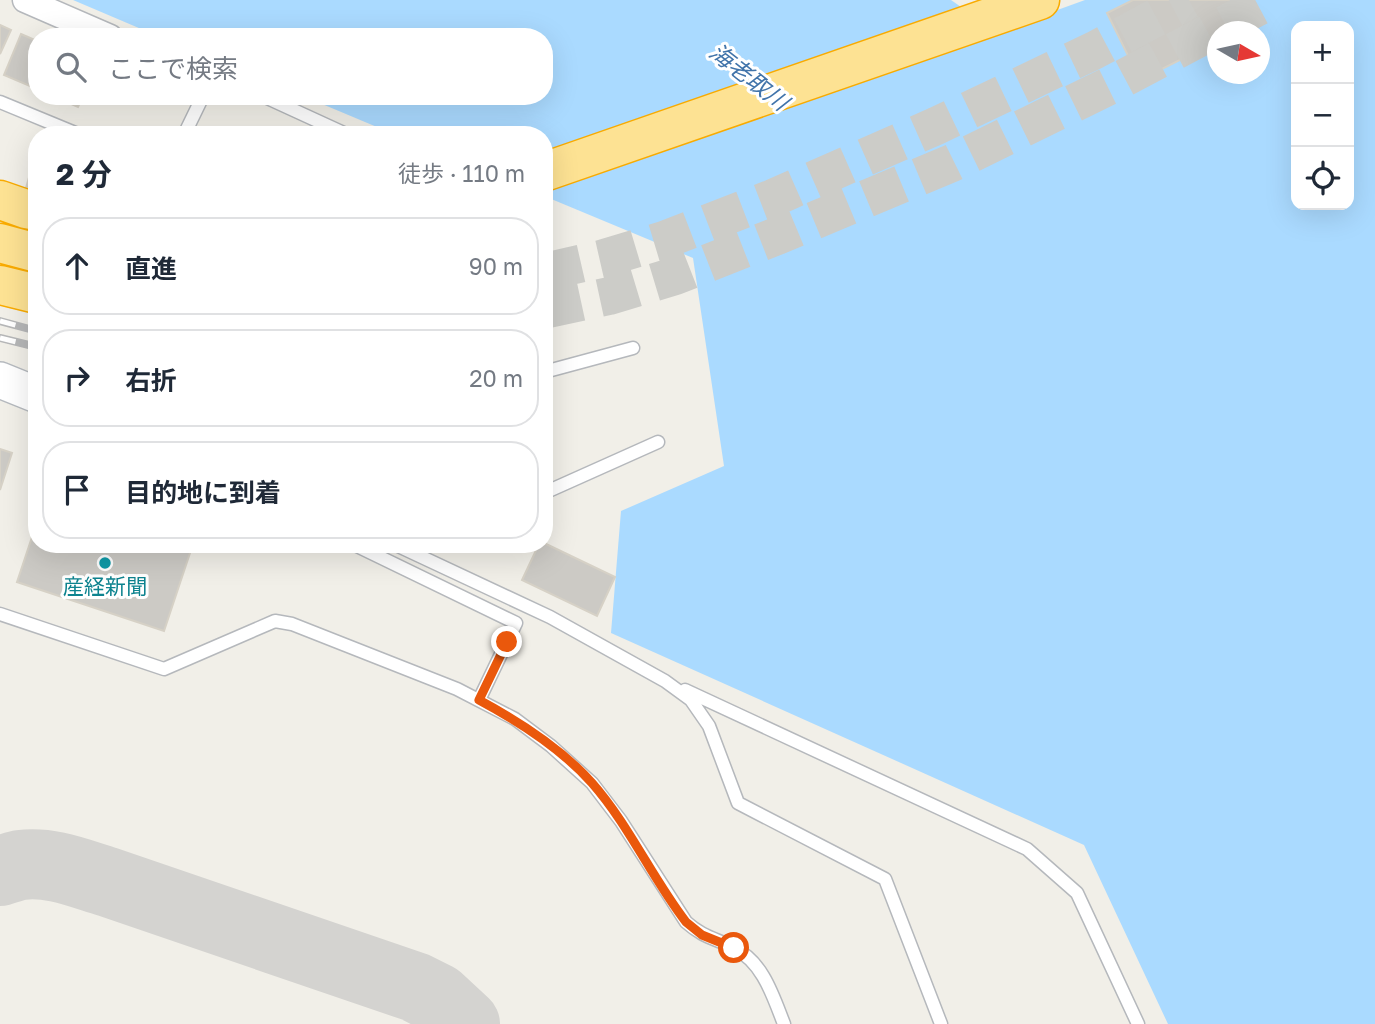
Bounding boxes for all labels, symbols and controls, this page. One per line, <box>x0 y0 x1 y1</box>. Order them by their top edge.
north arrow <box>1207 21 1270 84</box>
map controls <box>1291 21 1354 210</box>
button: + <box>1291 21 1354 84</box>
search box <box>28 28 553 105</box>
water label: 海老取川 <box>705 37 797 117</box>
icon: search <box>52 48 90 86</box>
text: ここで検索 <box>108 53 238 84</box>
button: − <box>1291 84 1354 147</box>
button: locate <box>1291 147 1354 210</box>
text: 2 分 <box>56 156 112 192</box>
text: 徒歩 · 110 m <box>398 159 525 187</box>
icon: ahead <box>58 247 96 285</box>
text: 90 m <box>469 252 523 280</box>
text: 直進 <box>125 253 177 284</box>
icon: right <box>58 359 96 397</box>
text: 20 m <box>469 364 523 392</box>
text: 右折 <box>125 365 177 396</box>
icon: arrive <box>58 471 96 509</box>
text: 目的地に到着 <box>125 477 281 508</box>
marker: 産経新聞 <box>97 555 113 571</box>
place label: 産経新聞 <box>63 573 147 599</box>
route end <box>491 626 522 657</box>
route start <box>718 932 749 963</box>

